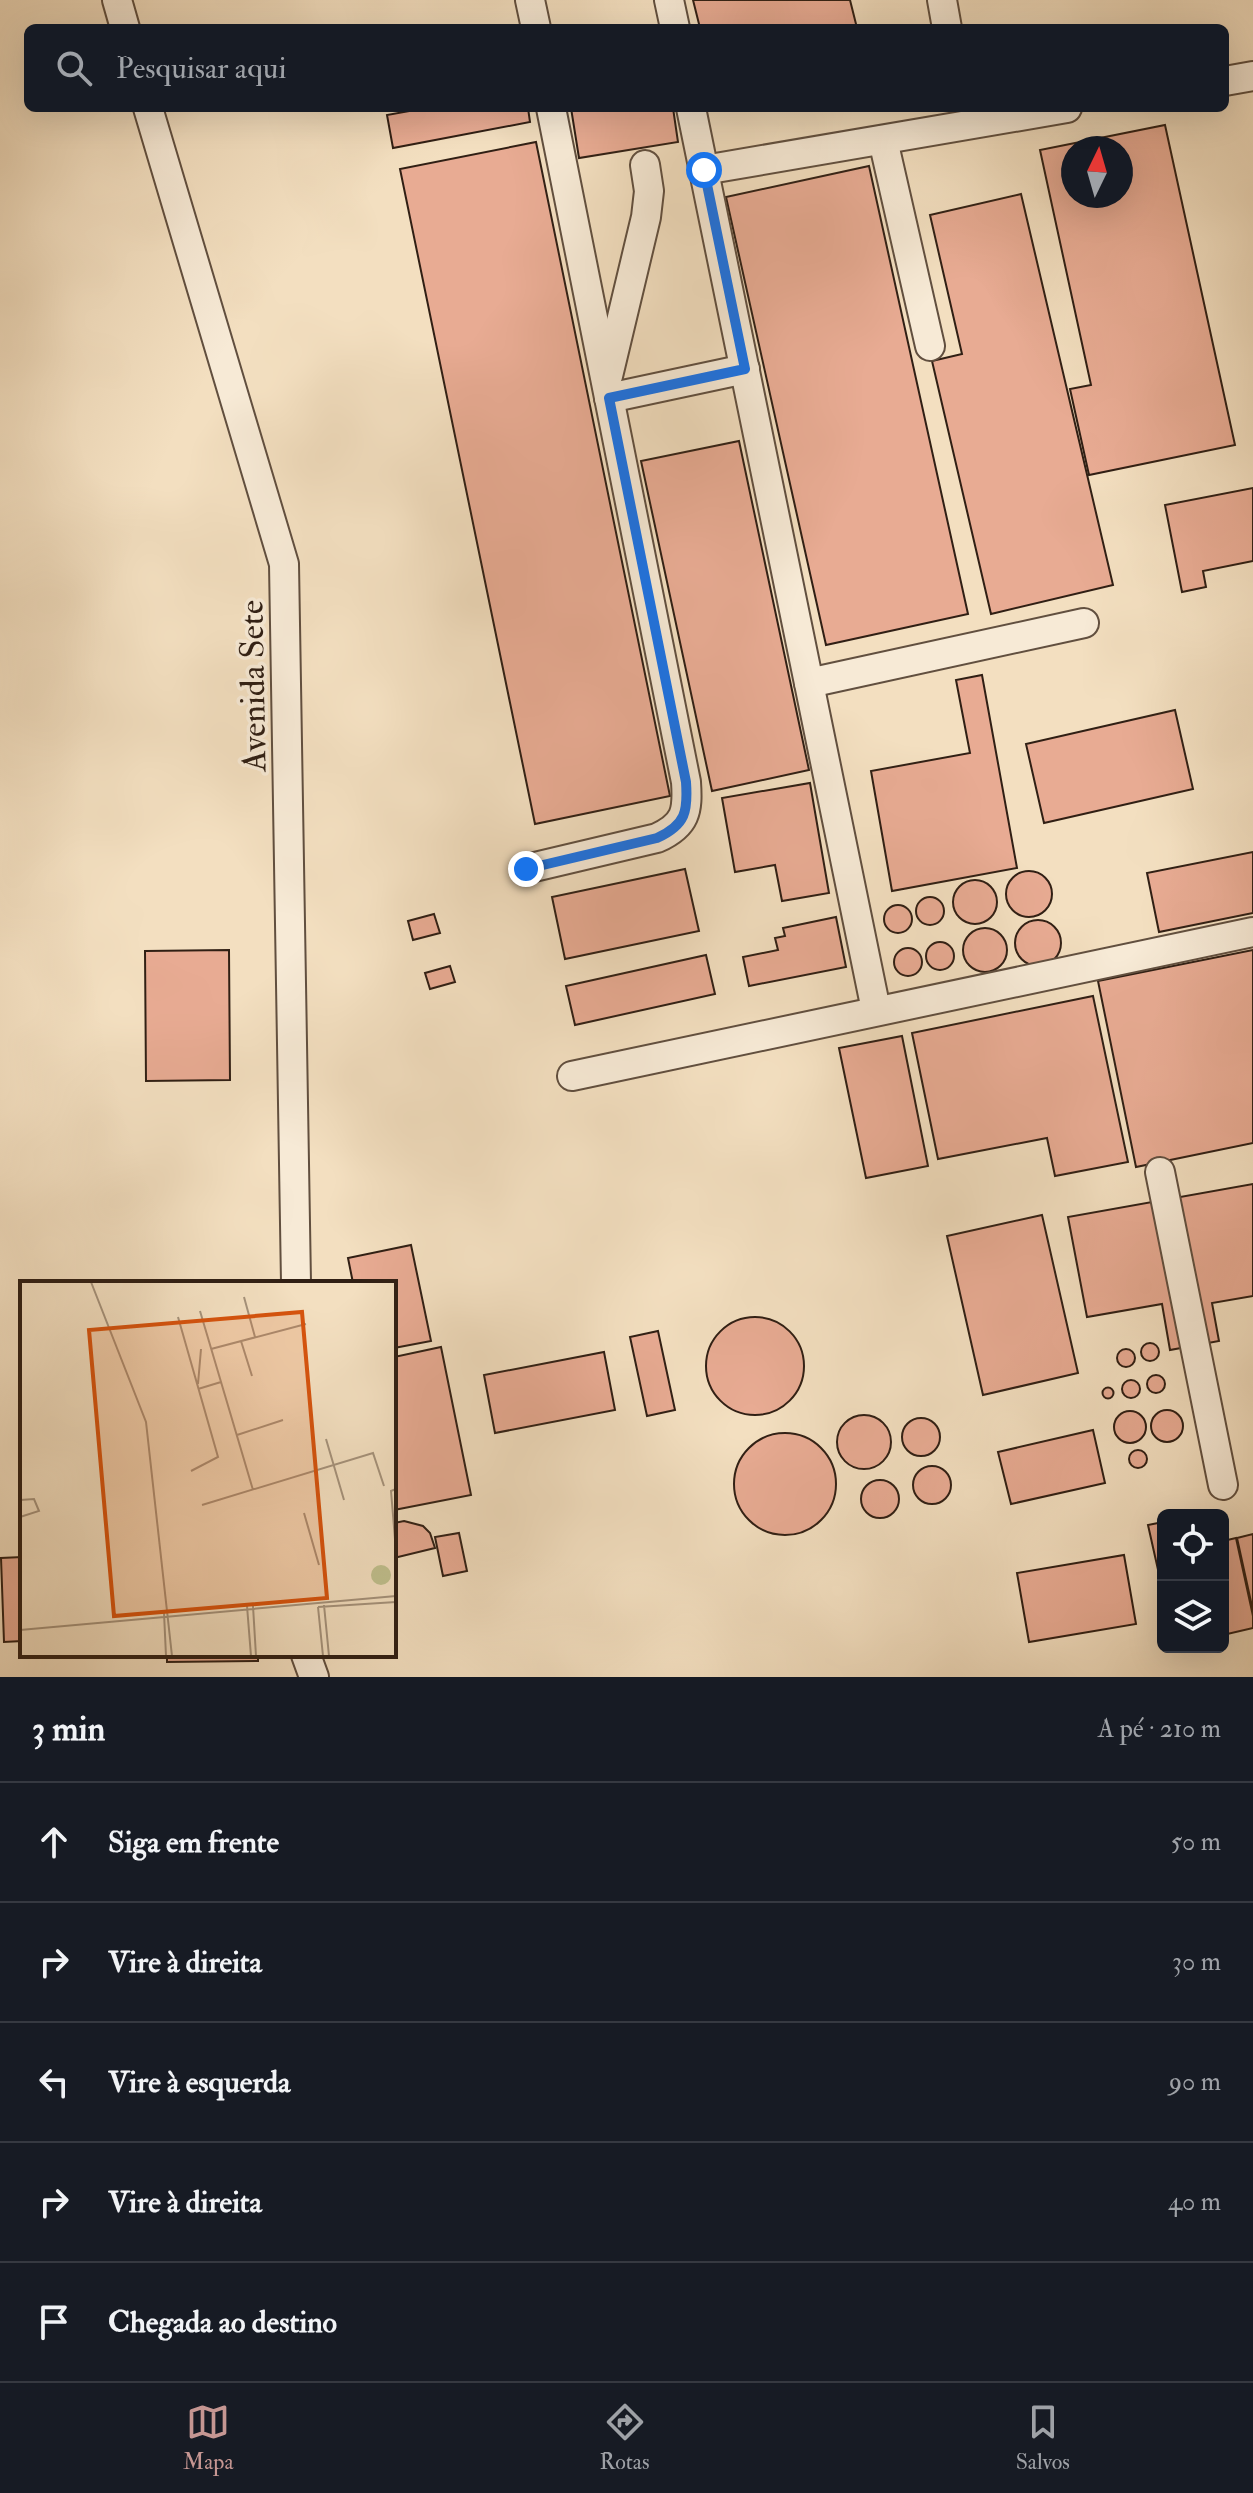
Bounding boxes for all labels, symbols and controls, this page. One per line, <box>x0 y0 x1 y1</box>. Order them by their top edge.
search box <box>24 24 1229 112</box>
icon: search <box>52 46 96 90</box>
text: Pesquisar aqui <box>116 50 286 87</box>
north arrow <box>1061 136 1133 208</box>
route start <box>686 152 722 188</box>
street label: Avenida Sete <box>231 600 277 773</box>
route end <box>508 851 544 887</box>
inset map <box>20 1281 396 1657</box>
map controls <box>1157 1509 1229 1653</box>
button: locate <box>1157 1509 1229 1581</box>
button: layers <box>1157 1581 1229 1653</box>
text: 3 min <box>32 1708 105 1751</box>
text: A pé · 210 m <box>1098 1713 1221 1745</box>
icon: ahead <box>32 1820 76 1864</box>
text: Siga em frente <box>108 1824 279 1861</box>
text: 50 m <box>1171 1826 1221 1858</box>
icon: right <box>32 1940 76 1984</box>
text: Vire à direita <box>108 1944 262 1981</box>
text: 30 m <box>1172 1946 1221 1978</box>
icon: left <box>32 2060 76 2104</box>
text: Vire à esquerda <box>108 2064 290 2101</box>
text: 90 m <box>1169 2066 1221 2098</box>
icon: right <box>32 2180 76 2224</box>
text: Vire à direita <box>108 2184 262 2221</box>
text: 40 m <box>1168 2186 1221 2218</box>
icon: arrive <box>32 2300 76 2344</box>
text: Chegada ao destino <box>108 2304 337 2341</box>
tab: Mapa <box>183 2400 233 2476</box>
tab: Rotas <box>600 2400 649 2476</box>
tab: Salvos <box>1016 2400 1070 2476</box>

